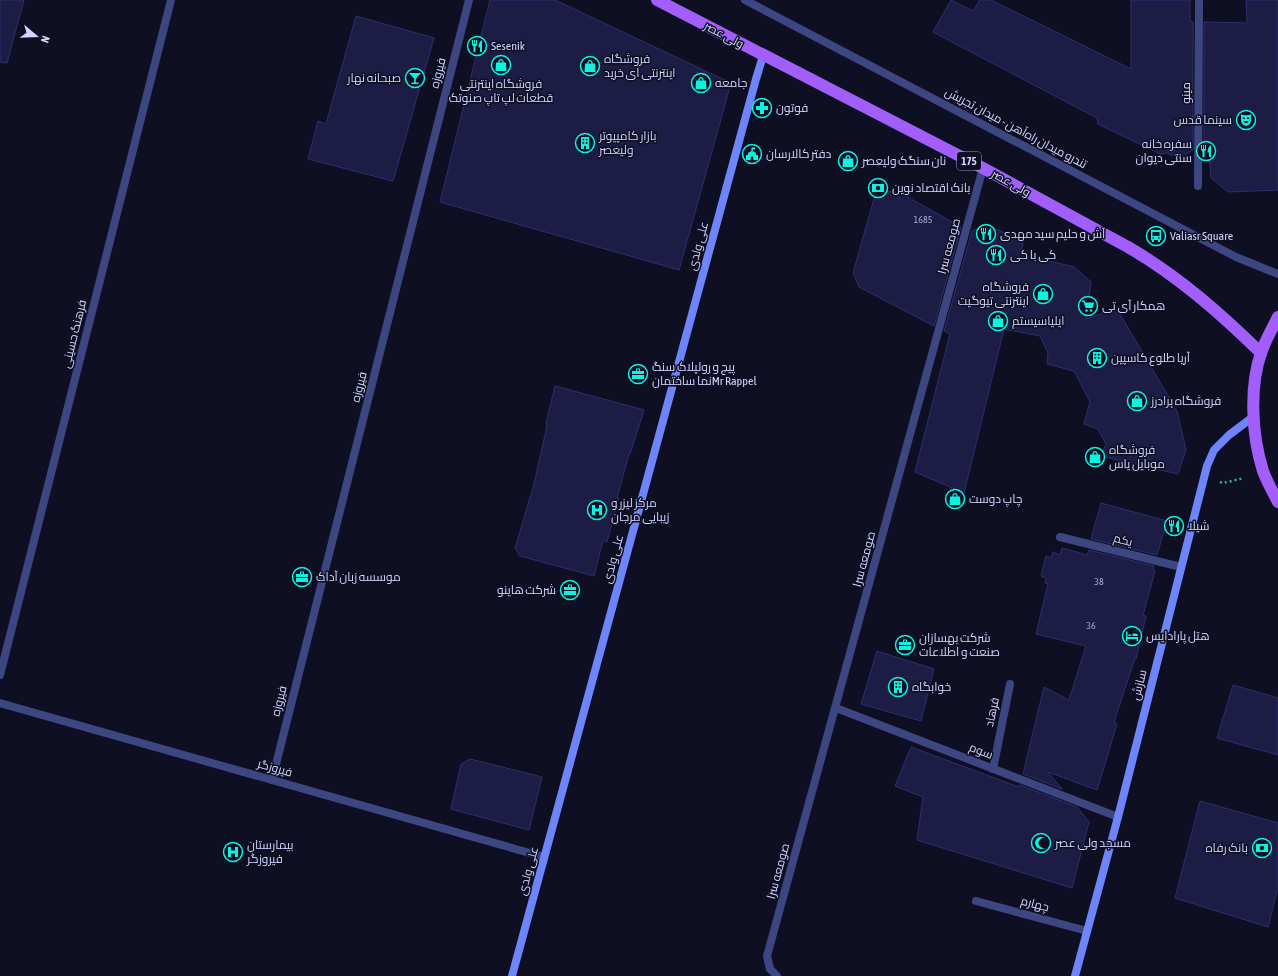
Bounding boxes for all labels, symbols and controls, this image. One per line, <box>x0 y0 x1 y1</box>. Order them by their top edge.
north arrow <box>16 16 56 56</box>
street label: ولی عصر <box>701 18 746 51</box>
text: N <box>39 34 52 44</box>
restaurant icon: Sesenik <box>466 35 488 57</box>
place label: Sesenik <box>491 39 526 53</box>
place label: فروشگاه اینترنتی ای خرید <box>604 52 676 80</box>
shop icon: فروشگاه اینترنتی قطعات لپ تاپ صنوتک <box>490 54 512 76</box>
shop icon: فروشگاه اینترنتی ای خرید <box>579 55 601 77</box>
street label: فیروزه <box>427 56 449 90</box>
bar icon: صبحانه نهار <box>404 67 426 89</box>
place label: صبحانه نهار <box>346 71 401 85</box>
shop icon: جامعه <box>690 72 712 94</box>
place label: جامعه <box>715 76 747 90</box>
place label: فروشگاه اینترنتی قطعات لپ تاپ صنوتک <box>449 77 553 107</box>
street label: مینو <box>1179 82 1193 104</box>
street label: تندرو میدان راه‌آهن - میدان تجریش <box>943 85 1090 172</box>
pharmacy icon: فوتون <box>751 97 773 119</box>
place label: فوتون <box>776 101 808 115</box>
theatre icon: سینما قدس <box>1235 109 1257 131</box>
place label: سینما قدس <box>1173 113 1232 127</box>
place label: بازار کامپیوتر ولیعصر <box>598 129 656 157</box>
building icon: بازار کامپیوتر ولیعصر <box>574 132 596 154</box>
place label: سفره خانه سنتی دیوان <box>1136 137 1192 165</box>
restaurant icon: سفره خانه سنتی دیوان <box>1195 140 1217 162</box>
public building icon: دفتر کالارسان <box>741 143 763 165</box>
place label: دفتر کالارسان <box>766 147 831 161</box>
shop icon: نان سنگک ولیعصر <box>837 150 859 172</box>
road number: 175 <box>957 152 981 170</box>
place label: نان سنگک ولیعصر <box>861 154 946 168</box>
street label: ولی عصر <box>988 166 1033 199</box>
bank icon: بانک اقتصاد نوین <box>867 177 889 199</box>
place label: بانک اقتصاد نوین <box>892 181 970 195</box>
house number: 1685 <box>914 214 933 225</box>
street label: صومعه سرا <box>935 217 963 275</box>
street label: علی ولدی <box>685 220 711 272</box>
restaurant icon: آش و حلیم سید مهدی <box>975 223 997 245</box>
bus stop icon: Valiasr Square <box>1145 225 1167 247</box>
place label: آش و حلیم سید مهدی <box>1000 227 1106 242</box>
place label: Valiasr Square <box>1170 229 1233 243</box>
restaurant icon: کی با کی <box>985 244 1007 266</box>
place label: کی با کی <box>1010 248 1056 262</box>
place label: فروشگاه اینترنتی تیوگیت <box>958 280 1029 308</box>
shop icon: فروشگاه اینترنتی تیوگیت <box>1032 283 1054 305</box>
supermarket icon: همکار آی تی <box>1077 295 1099 317</box>
street label: فرهنگ حسینی <box>59 298 89 370</box>
place label: همکار آی تی <box>1102 299 1165 313</box>
shop icon: ایلیاسیستم <box>987 310 1009 332</box>
place label: ایلیاسیستم <box>1012 314 1064 329</box>
building icon: آریا طلوع کاسپین <box>1086 347 1108 369</box>
place label: آریا طلوع کاسپین <box>1111 351 1191 366</box>
place label: پیچ و رولپلاک سنگ نما ساختمانMr Rappel <box>652 360 757 388</box>
office icon: پیچ و رولپلاک سنگ نما ساختمانMr Rappel <box>627 363 649 385</box>
street label: فیروزه <box>348 370 370 404</box>
shop icon: فروشگاه بِرادِرز <box>1126 390 1148 412</box>
place label: فروشگاه بِرادِرز <box>1150 394 1221 408</box>
place label: فروشگاه موبایل یاس <box>1109 443 1165 471</box>
shop icon: فروشگاه موبایل یاس <box>1084 446 1106 468</box>
shop icon: چاپ دوست <box>944 488 966 510</box>
place label: چاپ دوست <box>969 492 1022 508</box>
place label: مرکز لیزر و زیبایی مرجان <box>611 496 669 524</box>
hospital icon: مرکز لیزر و زیبایی مرجان <box>586 499 608 521</box>
restaurant icon: شیلا <box>1163 515 1185 537</box>
place label: شیلا <box>1188 519 1210 533</box>
street label: صومعه سرا <box>850 530 878 588</box>
street label: یکم <box>1112 531 1135 550</box>
street label: علی ولدی <box>600 533 626 585</box>
office icon: موسسه زبان آداک <box>291 566 313 588</box>
place label: موسسه زبان آداک <box>316 570 401 584</box>
house number: 38 <box>1094 576 1104 587</box>
office icon: شرکت هاینو <box>559 579 581 601</box>
place label: شرکت هاینو <box>497 583 556 597</box>
house number: 36 <box>1086 620 1096 631</box>
hotel icon: هتل پارادایس <box>1121 625 1143 647</box>
place label: هتل پارادایس <box>1146 629 1209 645</box>
place label: شرکت بهسازان صنعت و اطلاعات <box>919 631 1000 659</box>
office icon: شرکت بهسازان صنعت و اطلاعات <box>894 634 916 656</box>
street label: سازش <box>1128 668 1150 702</box>
building icon: خوابگاه <box>887 676 909 698</box>
place label: خوابگاه <box>912 680 951 694</box>
street label: فیروزه <box>268 684 290 718</box>
street label: فرهاد <box>982 696 1002 728</box>
street label: سوم <box>967 740 995 763</box>
street label: فیروزگر <box>255 756 294 780</box>
mosque icon: مسجد ولی عصر <box>1030 832 1052 854</box>
place label: مسجد ولی عصر <box>1054 836 1131 850</box>
bank icon: بانک رفاه <box>1251 837 1273 859</box>
place label: بیمارستان فیروزگر <box>246 838 294 866</box>
hospital icon: بیمارستان فیروزگر <box>222 841 244 863</box>
place label: بانک رفاه <box>1206 841 1248 855</box>
street label: صومعه سرا <box>764 842 792 900</box>
street label: علی ولدی <box>515 845 541 897</box>
street label: چهارم <box>1019 894 1051 916</box>

